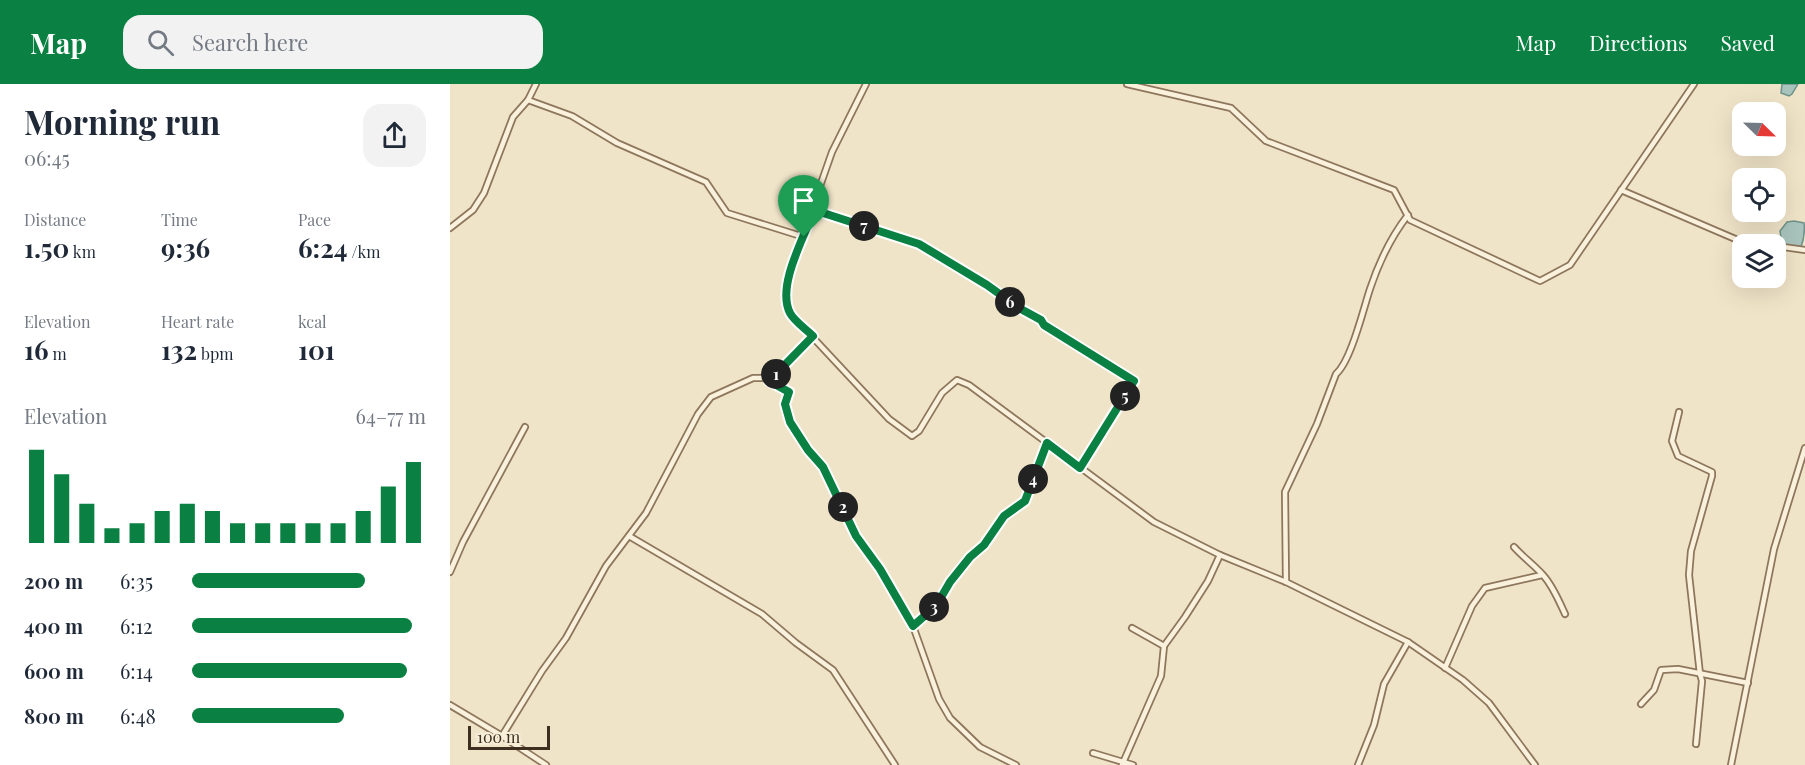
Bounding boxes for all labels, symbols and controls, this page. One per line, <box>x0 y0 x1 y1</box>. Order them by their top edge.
search box <box>123 15 543 69</box>
text: Map <box>30 24 87 61</box>
icon: search <box>144 26 177 59</box>
text: Search here <box>192 27 308 57</box>
text: Map <box>1515 28 1556 56</box>
text: Directions <box>1589 28 1687 56</box>
text: Saved <box>1720 28 1775 56</box>
text: Morning run <box>24 99 220 143</box>
north arrow <box>1732 102 1786 156</box>
map controls <box>1732 102 1786 288</box>
button: share <box>363 104 426 167</box>
text: 06:45 <box>24 144 70 171</box>
button: locate <box>1732 168 1786 222</box>
pin <box>778 175 829 237</box>
icon: arrive <box>787 184 820 217</box>
text: Distance <box>24 209 86 230</box>
text: Time <box>161 209 198 230</box>
text: Pace <box>298 209 331 230</box>
pin: 7 <box>849 211 879 241</box>
text: 7 <box>860 215 868 236</box>
text: 1.50 <box>24 230 69 265</box>
text: 9:36 <box>161 230 210 265</box>
text: 6:24 <box>298 230 347 265</box>
button: layers <box>1732 234 1786 288</box>
text: km <box>69 241 96 262</box>
text: /km <box>347 241 380 262</box>
pin: 6 <box>995 287 1025 317</box>
text: 6 <box>1006 291 1014 312</box>
text: Elevation <box>24 311 91 332</box>
text: Heart rate <box>161 311 234 332</box>
text: kcal <box>298 311 327 332</box>
text: 16 <box>24 332 49 367</box>
text: 132 <box>161 332 197 367</box>
text: 101 <box>298 332 335 367</box>
text: m <box>49 343 67 364</box>
text: bpm <box>197 343 234 364</box>
pin: 1 <box>761 359 791 389</box>
text: 1 <box>773 363 779 384</box>
pin: 5 <box>1110 381 1140 411</box>
text: 5 <box>1121 385 1129 406</box>
text: Elevation <box>24 402 107 429</box>
text: 64–77 m <box>356 402 426 429</box>
pin: 4 <box>1018 464 1048 494</box>
text: 4 <box>1029 468 1037 489</box>
pin: 2 <box>828 492 858 522</box>
text: 2 <box>839 496 847 517</box>
text: 200 m <box>24 567 83 594</box>
text: 6:35 <box>120 567 153 594</box>
pin: 3 <box>919 592 949 622</box>
text: 3 <box>930 596 938 617</box>
text: 400 m <box>24 612 83 639</box>
text: 6:12 <box>120 612 153 639</box>
text: 600 m <box>24 657 84 684</box>
text: 6:14 <box>120 657 153 684</box>
text: 800 m <box>24 702 84 729</box>
text: 6:48 <box>120 702 156 729</box>
scale bar <box>468 723 550 750</box>
text: 100 m <box>477 726 520 747</box>

